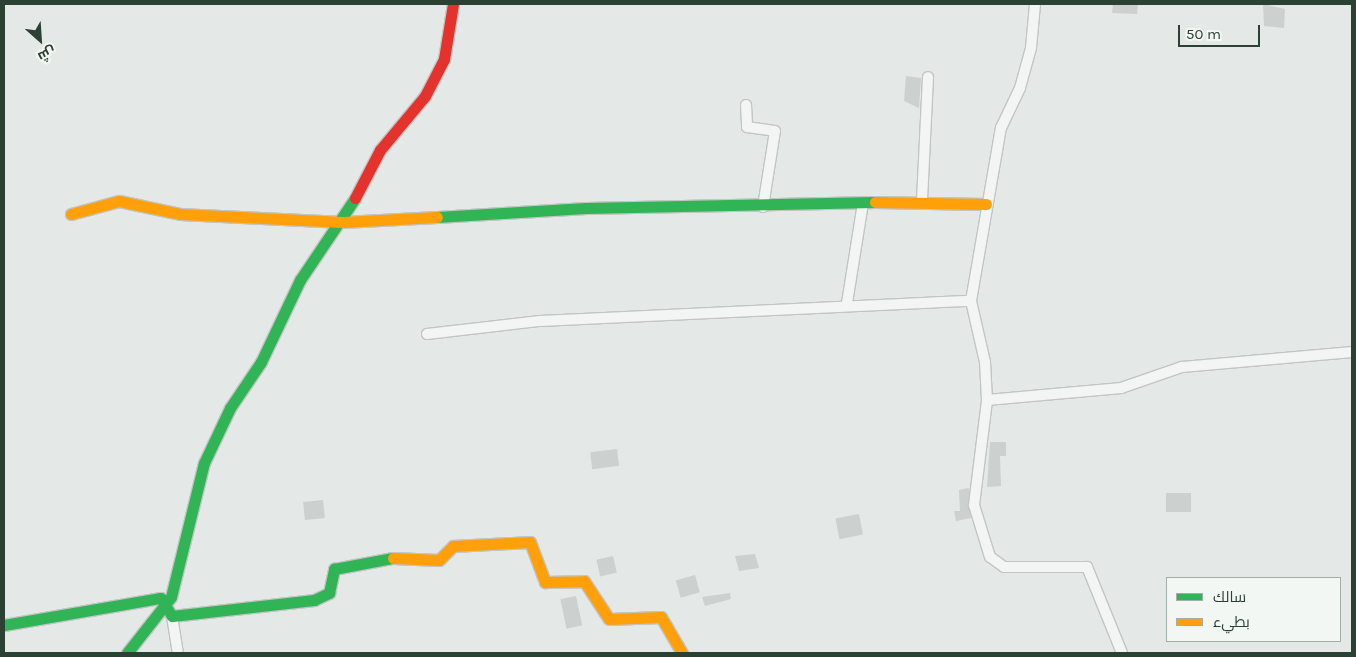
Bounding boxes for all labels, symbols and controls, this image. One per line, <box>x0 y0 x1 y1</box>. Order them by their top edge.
north arrow <box>15 15 65 65</box>
scale bar <box>1181 15 1264 47</box>
text: 50 m <box>1186 25 1221 43</box>
text: ش <box>35 42 59 66</box>
legend <box>1166 577 1341 642</box>
text: سالك <box>1213 588 1246 606</box>
text: بطيء <box>1213 613 1250 631</box>

